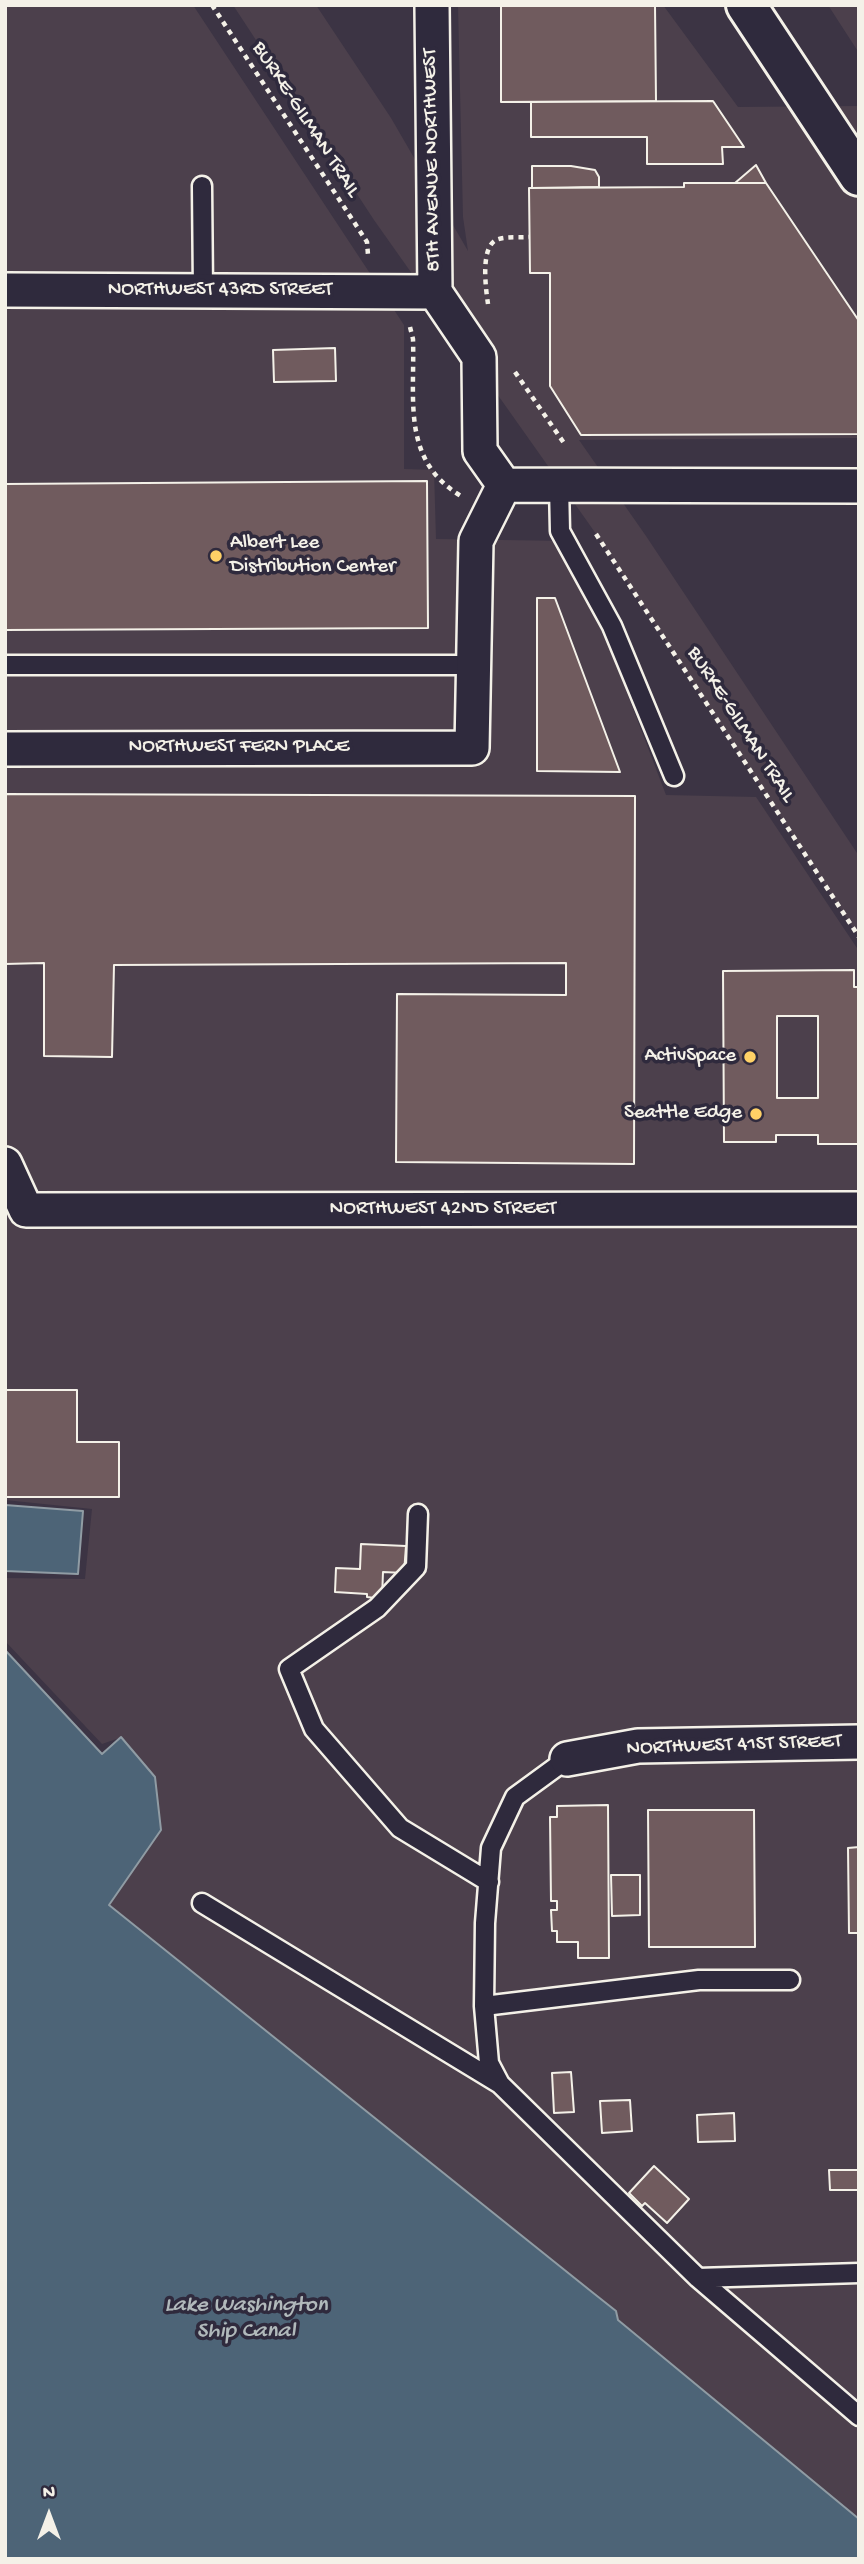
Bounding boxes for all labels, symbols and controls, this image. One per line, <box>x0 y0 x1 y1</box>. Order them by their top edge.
street label: BURKE-GILMAN TRAIL <box>245 37 365 203</box>
street label: 8TH AVENUE NORTHWEST <box>418 48 448 272</box>
street label: NORTHWEST 43RD STREET <box>108 278 332 304</box>
place label: Albert Lee Distribution Center <box>230 531 395 581</box>
marker: Albert Lee Distribution Center <box>208 548 224 564</box>
street label: BURKE-GILMAN TRAIL <box>680 642 800 808</box>
street label: NORTHWEST FERN PLACE <box>129 735 349 761</box>
place label: ActivSpace <box>644 1044 736 1070</box>
marker: ActivSpace <box>742 1049 758 1065</box>
place label: Seattle Edge <box>624 1101 742 1127</box>
marker: Seattle Edge <box>748 1106 764 1122</box>
street label: NORTHWEST 42ND STREET <box>330 1197 556 1223</box>
street label: NORTHWEST 41ST STREET <box>626 1730 842 1762</box>
water label: Lake Washington Ship Canal <box>164 2292 328 2346</box>
north arrow <box>14 2480 84 2550</box>
text: N <box>43 2482 55 2505</box>

